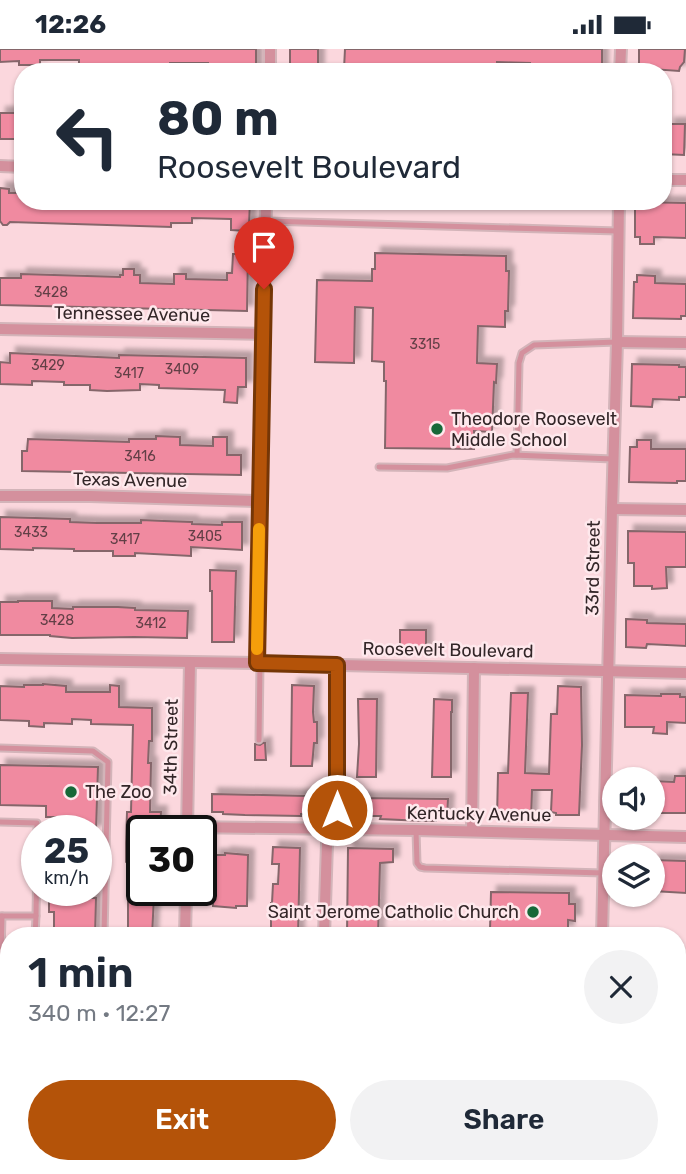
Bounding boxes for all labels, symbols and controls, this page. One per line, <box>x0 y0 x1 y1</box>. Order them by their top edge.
text: 12:26 <box>35 9 106 40</box>
text: 80 m <box>157 89 279 147</box>
icon: left <box>42 91 133 182</box>
text: Roosevelt Boulevard <box>157 148 461 186</box>
pin <box>234 217 294 289</box>
icon: arrive <box>245 228 283 266</box>
house number: 3428 <box>34 284 68 301</box>
street label: Tennessee Avenue <box>54 302 210 326</box>
house number: 3315 <box>410 336 440 353</box>
house number: 3429 <box>31 357 65 374</box>
house number: 3409 <box>165 361 199 378</box>
house number: 3417 <box>114 365 144 382</box>
place label: Theodore Roosevelt Middle School <box>451 408 617 451</box>
marker: Theodore Roosevelt Middle School <box>429 421 445 437</box>
house number: 3416 <box>124 448 156 465</box>
street label: Texas Avenue <box>73 468 187 492</box>
street label: 33rd Street <box>581 520 605 616</box>
house number: 3433 <box>14 524 48 541</box>
house number: 3405 <box>188 528 222 545</box>
house number: 3417 <box>110 531 140 548</box>
house number: 3428 <box>40 612 74 629</box>
house number: 3412 <box>135 615 167 632</box>
street label: Roosevelt Boulevard <box>362 638 534 662</box>
street label: 34th Street <box>159 699 183 795</box>
map controls <box>602 767 665 907</box>
button: sound <box>602 767 665 830</box>
position arrow <box>300 773 374 847</box>
place label: The Zoo <box>85 781 152 803</box>
marker: The Zoo <box>63 784 79 800</box>
street label: Kentucky Avenue <box>406 802 552 826</box>
speed limit sign: 30 <box>126 815 217 906</box>
text: 25 <box>44 830 89 872</box>
button: layers <box>602 844 665 907</box>
text: km/h <box>44 867 89 889</box>
place label: Saint Jerome Catholic Church <box>268 901 519 923</box>
marker: Saint Jerome Catholic Church <box>525 904 541 920</box>
text: 1 min <box>28 948 134 998</box>
button: close <box>584 950 658 1024</box>
text: 340 m · 12:27 <box>28 999 170 1027</box>
button: Exit <box>28 1080 336 1160</box>
button: Share <box>350 1080 658 1160</box>

